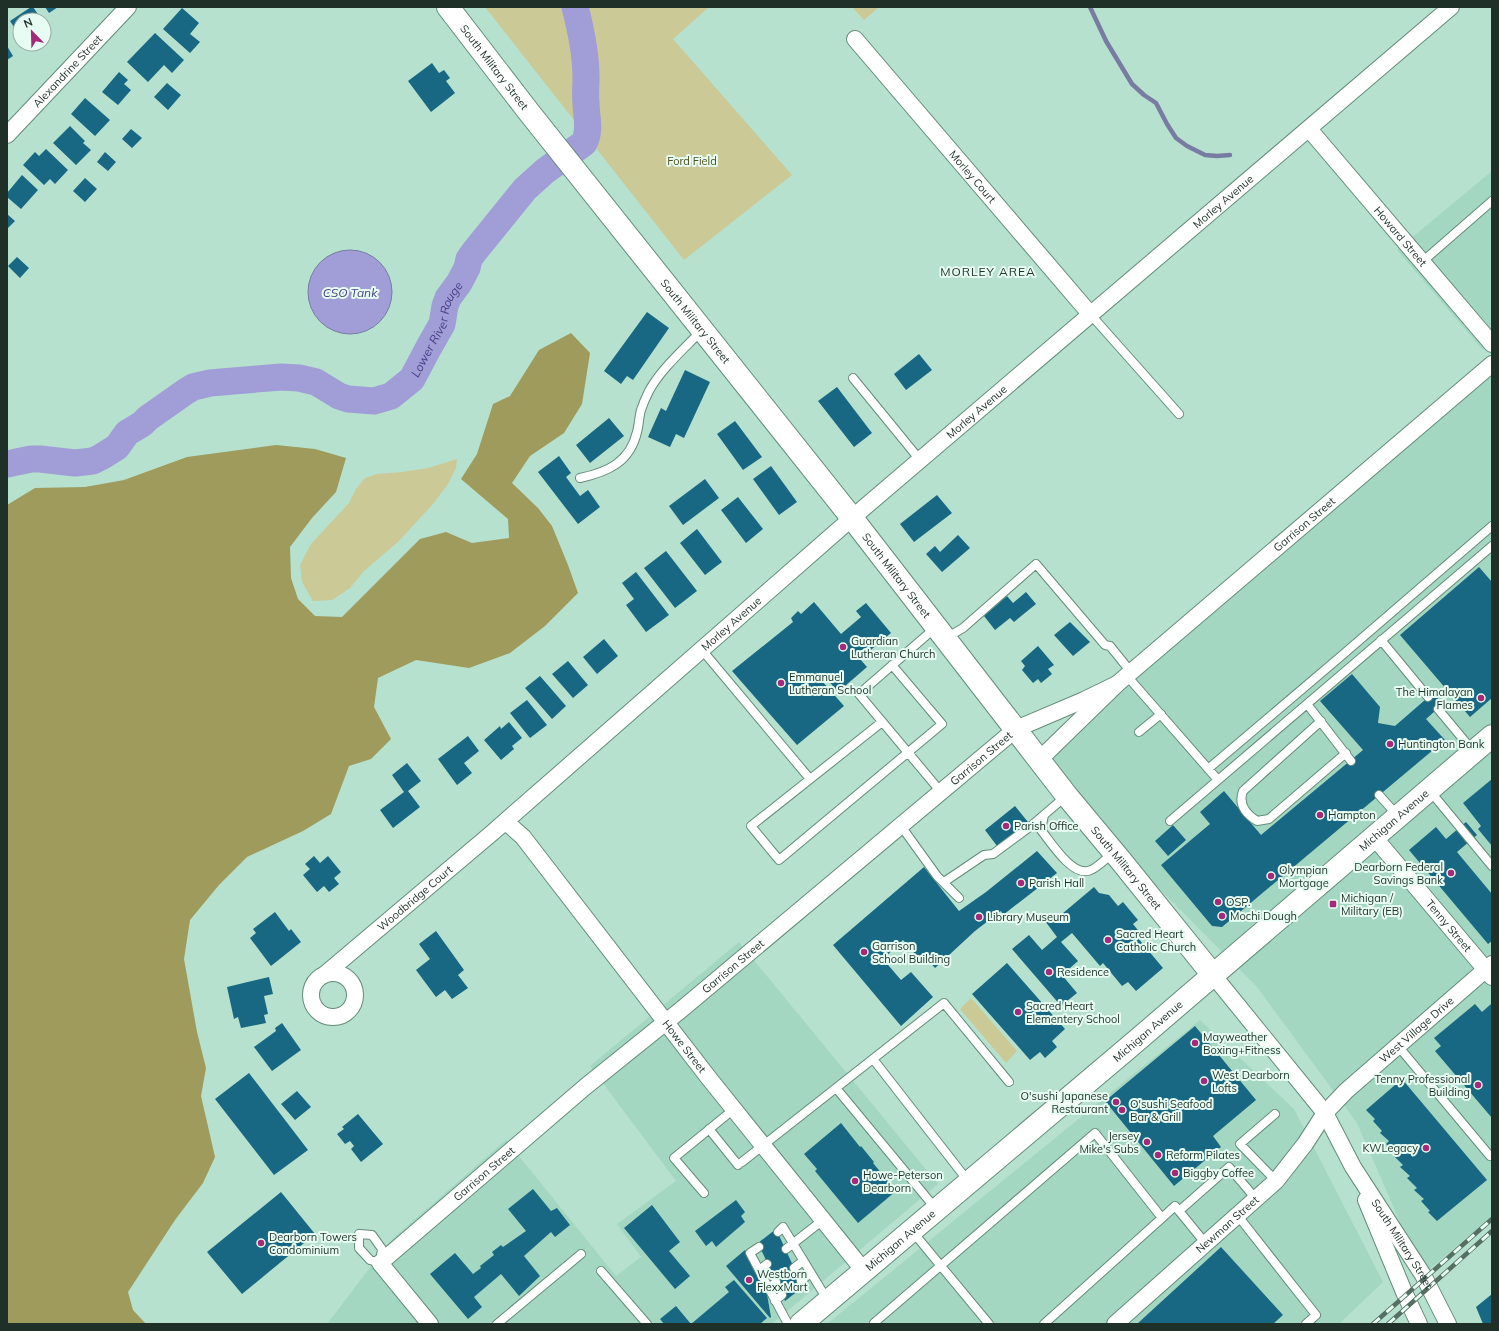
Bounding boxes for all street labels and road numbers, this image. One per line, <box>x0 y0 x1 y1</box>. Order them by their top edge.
street label: South Military Street <box>457 22 532 113</box>
street label: Alexandrine Street <box>30 32 105 110</box>
street label: Morley Court <box>946 147 999 206</box>
street label: Morley Avenue <box>1190 172 1256 231</box>
street label: Howard Street <box>1371 203 1430 269</box>
street label: South Military Street <box>658 276 733 366</box>
street label: Morley Avenue <box>943 382 1010 442</box>
street label: Garrison Street <box>1270 494 1338 555</box>
street label: South Military Street <box>859 530 934 621</box>
street label: Morley Avenue <box>698 593 764 654</box>
street label: Garrison Street <box>947 728 1015 788</box>
street label: Michigan Avenue <box>1356 786 1432 854</box>
street label: South Military Street <box>1088 823 1165 913</box>
street label: Woodbridge Court <box>374 862 455 934</box>
street label: Tenny Street <box>1423 897 1475 955</box>
street label: Garrison Street <box>699 936 767 996</box>
street label: West Village Drive <box>1376 994 1456 1066</box>
street label: Michigan Avenue <box>1110 997 1186 1065</box>
street label: Howe Street <box>659 1017 709 1076</box>
street label: Garrison Street <box>450 1143 518 1204</box>
street label: Newman Street <box>1193 1193 1262 1256</box>
street label: South Military Street <box>1369 1196 1436 1291</box>
street label: Michigan Avenue <box>862 1207 938 1274</box>

